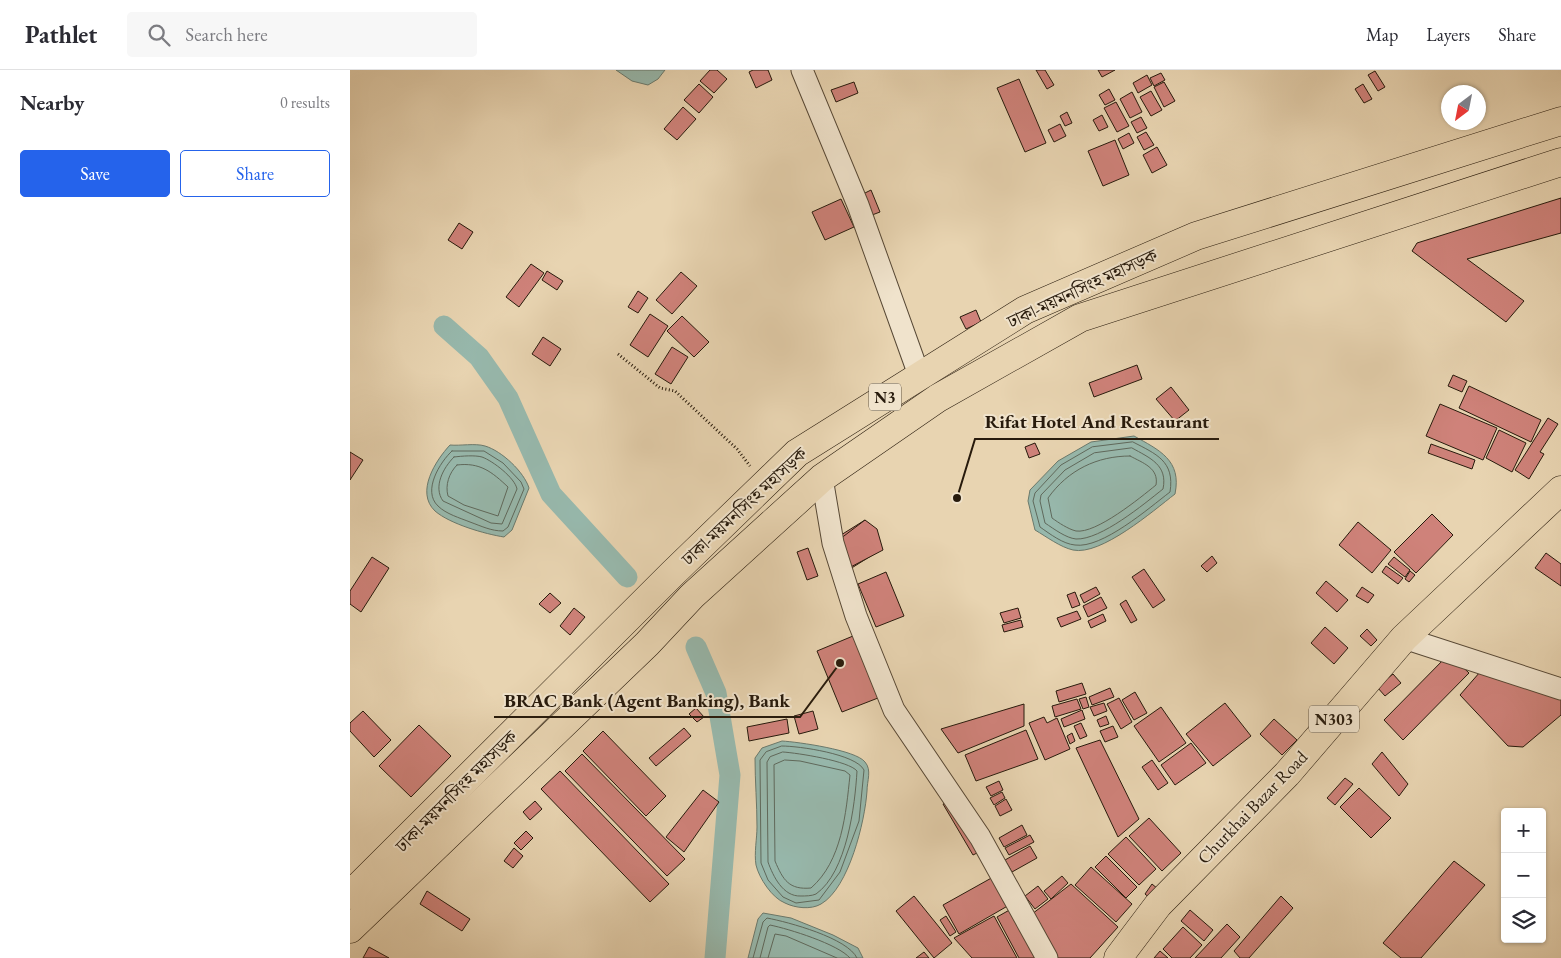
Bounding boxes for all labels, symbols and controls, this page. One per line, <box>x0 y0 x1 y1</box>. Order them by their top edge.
search box <box>127 12 477 57</box>
text: Pathlet <box>25 19 97 50</box>
icon: search <box>145 21 173 49</box>
text: Search here <box>185 22 268 47</box>
text: Map <box>1366 23 1398 46</box>
text: Layers <box>1426 23 1470 46</box>
text: Share <box>1498 23 1536 46</box>
north arrow <box>1441 85 1486 130</box>
text: Nearby <box>20 89 84 116</box>
text: 0 results <box>280 92 330 113</box>
button: Save <box>20 150 170 197</box>
button: Share <box>180 150 330 197</box>
street label: ঢাকা-ময়মনসিংহ মহাসড়ক <box>1002 243 1162 333</box>
road number: N3 <box>869 384 901 411</box>
callout: Rifat Hotel And Restaurant <box>975 405 1219 439</box>
text: Rifat Hotel And Restaurant <box>985 409 1209 434</box>
street label: ঢাকা-ময়মনসিংহ মহাসড়ক <box>676 441 812 571</box>
callout: BRAC Bank (Agent Banking), Bank <box>494 683 800 717</box>
text: BRAC Bank (Agent Banking), Bank <box>504 688 791 713</box>
road number: N303 <box>1309 706 1359 732</box>
street label: ঢাকা-ময়মনসিংহ মহাসড়ক <box>390 724 523 857</box>
street label: Churkhai Bazar Road <box>1192 745 1313 869</box>
map controls <box>1501 808 1546 943</box>
button: + <box>1501 808 1546 853</box>
button: − <box>1501 853 1546 898</box>
button: layers <box>1501 898 1546 943</box>

